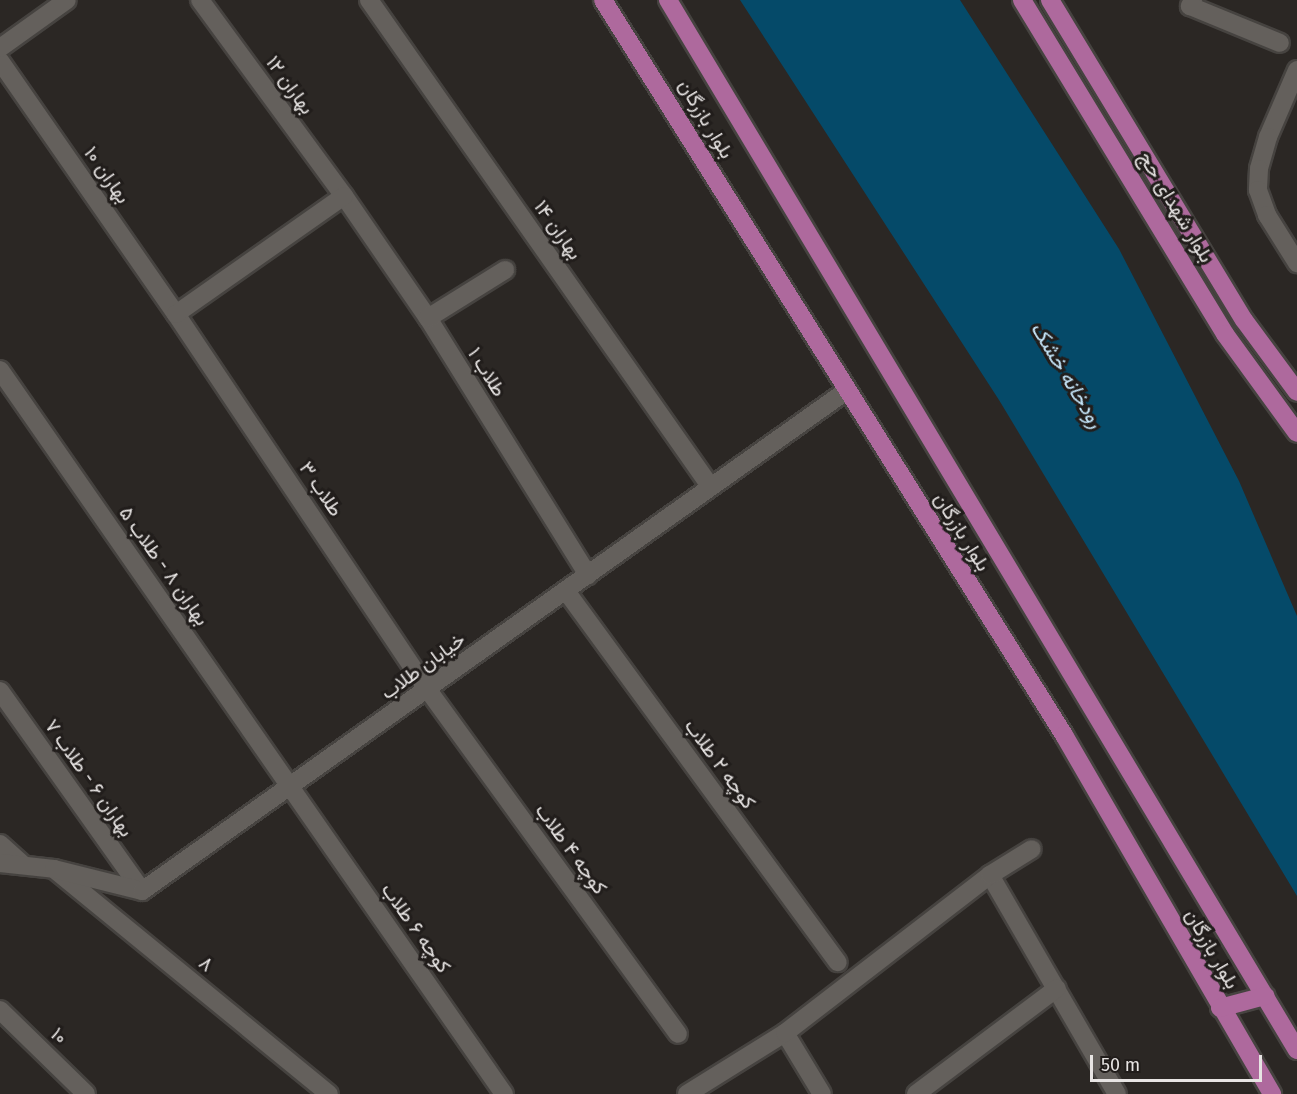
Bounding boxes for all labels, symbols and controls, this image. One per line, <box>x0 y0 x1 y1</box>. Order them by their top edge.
street label: بهاران ۱۲ <box>261 51 319 119</box>
street label: بلوار بازرگان <box>673 75 739 163</box>
street label: بهاران ۱۰ <box>79 142 135 208</box>
street label: بلوار شهدای حج <box>1133 147 1219 267</box>
street label: بهاران ۱۴ <box>529 196 587 264</box>
water label: رودخانه خشک <box>1025 317 1109 433</box>
street label: طلاب ۱ <box>463 343 511 401</box>
street label: طلاب ۳ <box>294 457 348 521</box>
street label: بلوار بازرگان <box>928 488 996 576</box>
street label: بهاران ۸ - طلاب ۵ <box>114 502 214 630</box>
street label: خیابان طلاب <box>376 627 470 705</box>
street label: کوچه ۲ طلاب <box>679 714 761 814</box>
street label: بهاران ۶ - طلاب ۷ <box>40 715 138 841</box>
street label: کوچه ۴ طلاب <box>530 799 612 899</box>
street label: کوچه ۶ طلاب <box>376 878 456 978</box>
street label: بلوار بازرگان <box>1180 905 1244 993</box>
street label: ۸ <box>194 951 218 977</box>
street label: ۱۰ <box>46 1022 72 1050</box>
scale bar <box>1093 1043 1266 1081</box>
text: 50 m <box>1101 1054 1140 1076</box>

